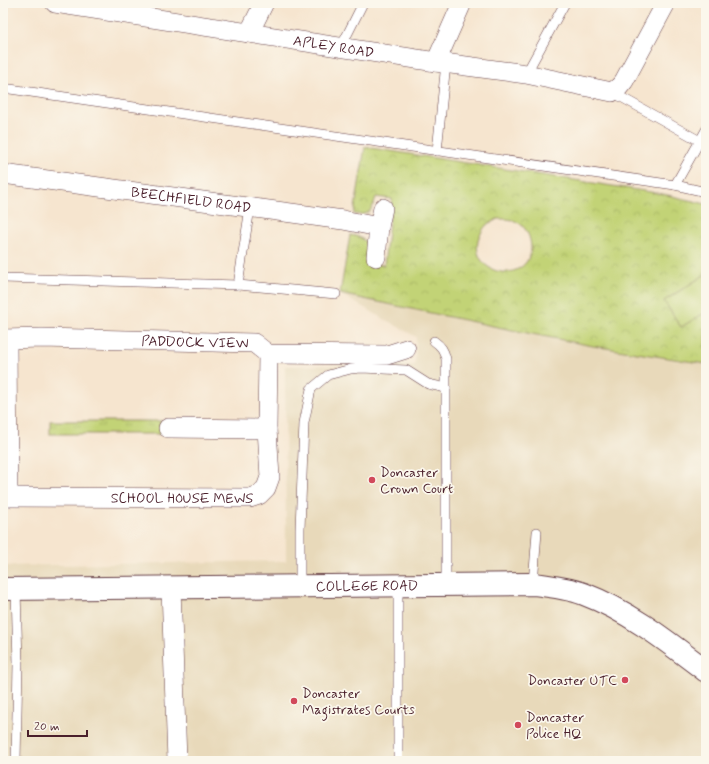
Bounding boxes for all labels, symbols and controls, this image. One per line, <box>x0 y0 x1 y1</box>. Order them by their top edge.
street label: APLEY ROAD <box>292 32 375 62</box>
street label: BEECHFIELD ROAD <box>130 183 252 217</box>
street label: PADDOCK VIEW <box>141 332 249 353</box>
place label: Doncaster Crown Court <box>380 464 453 498</box>
marker: Doncaster Crown Court <box>367 475 377 485</box>
street label: SCHOOL HOUSE MEWS <box>111 489 253 508</box>
street label: COLLEGE ROAD <box>316 577 418 596</box>
place label: Doncaster UTC <box>527 672 617 690</box>
marker: Doncaster UTC <box>620 675 630 685</box>
place label: Doncaster Magistrates Courts <box>302 685 415 721</box>
marker: Doncaster Magistrates Courts <box>289 696 299 706</box>
place label: Doncaster Police HQ <box>526 709 584 743</box>
scale bar <box>28 712 87 738</box>
text: 20 m <box>34 719 60 735</box>
marker: Doncaster Police HQ <box>513 720 523 730</box>

